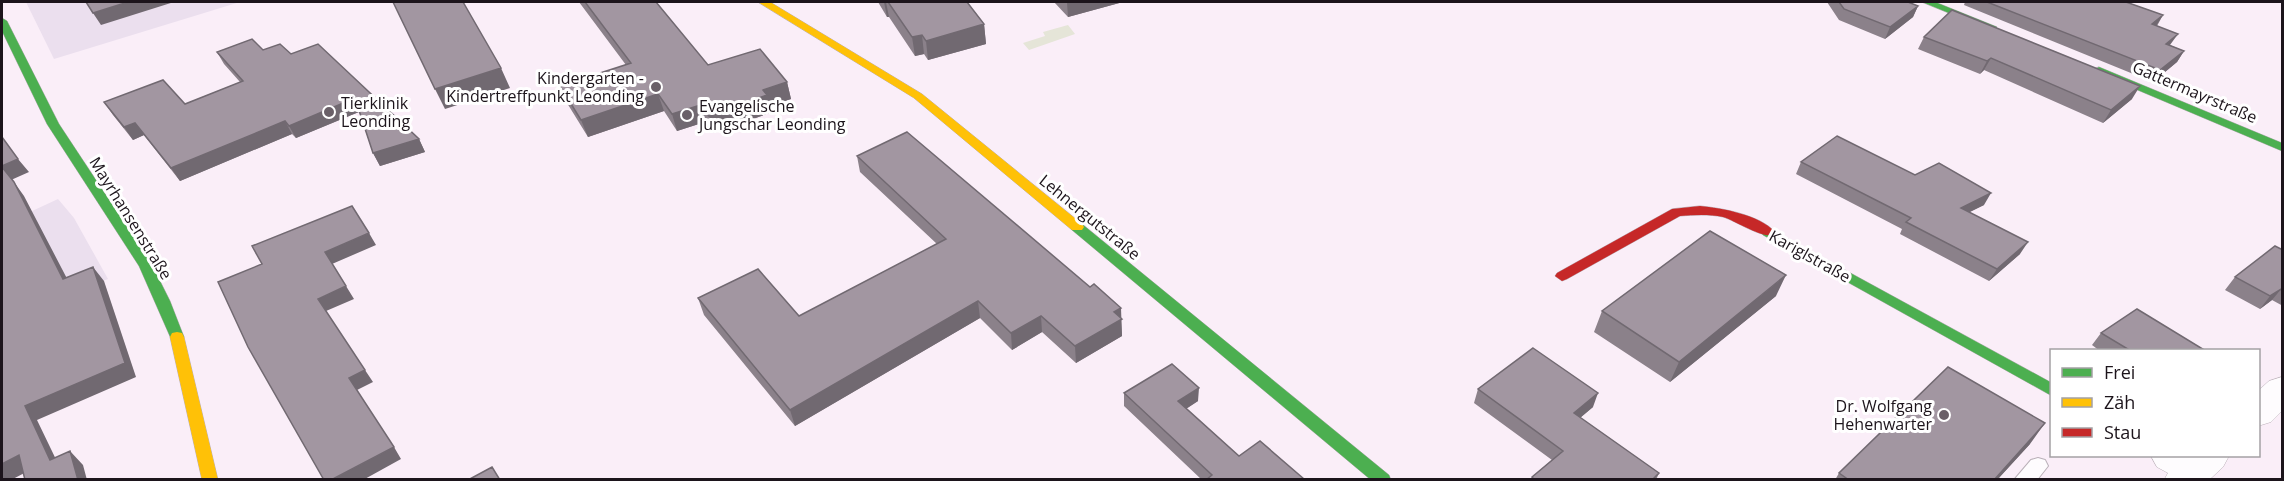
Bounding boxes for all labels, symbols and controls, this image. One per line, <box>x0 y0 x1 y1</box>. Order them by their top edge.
street label: Gattermayrstraße <box>2129 56 2261 128</box>
place label: Kindergarten - Kindertreffpunkt Leonding <box>446 67 644 107</box>
marker: Kindergarten - Kindertreffpunkt Leonding <box>649 80 663 94</box>
place label: Tierklinik Leonding <box>341 92 410 132</box>
place label: Evangelische Jungschar Leonding <box>697 95 846 135</box>
marker: Tierklinik Leonding <box>322 105 336 119</box>
marker: Evangelische Jungschar Leonding <box>680 108 694 122</box>
street label: Mayrhansenstraße <box>84 153 178 283</box>
street label: Lehnergutstraße <box>1035 169 1145 265</box>
street label: Kariglstraße <box>1765 225 1855 287</box>
legend <box>2050 349 2260 457</box>
text: Frei <box>2104 360 2135 384</box>
text: Zäh <box>2104 390 2135 414</box>
place label: Dr. Wolfgang Hehenwarter <box>1834 395 1932 435</box>
marker: Dr. Wolfgang Hehenwarter <box>1937 408 1951 422</box>
text: Stau <box>2104 420 2141 444</box>

